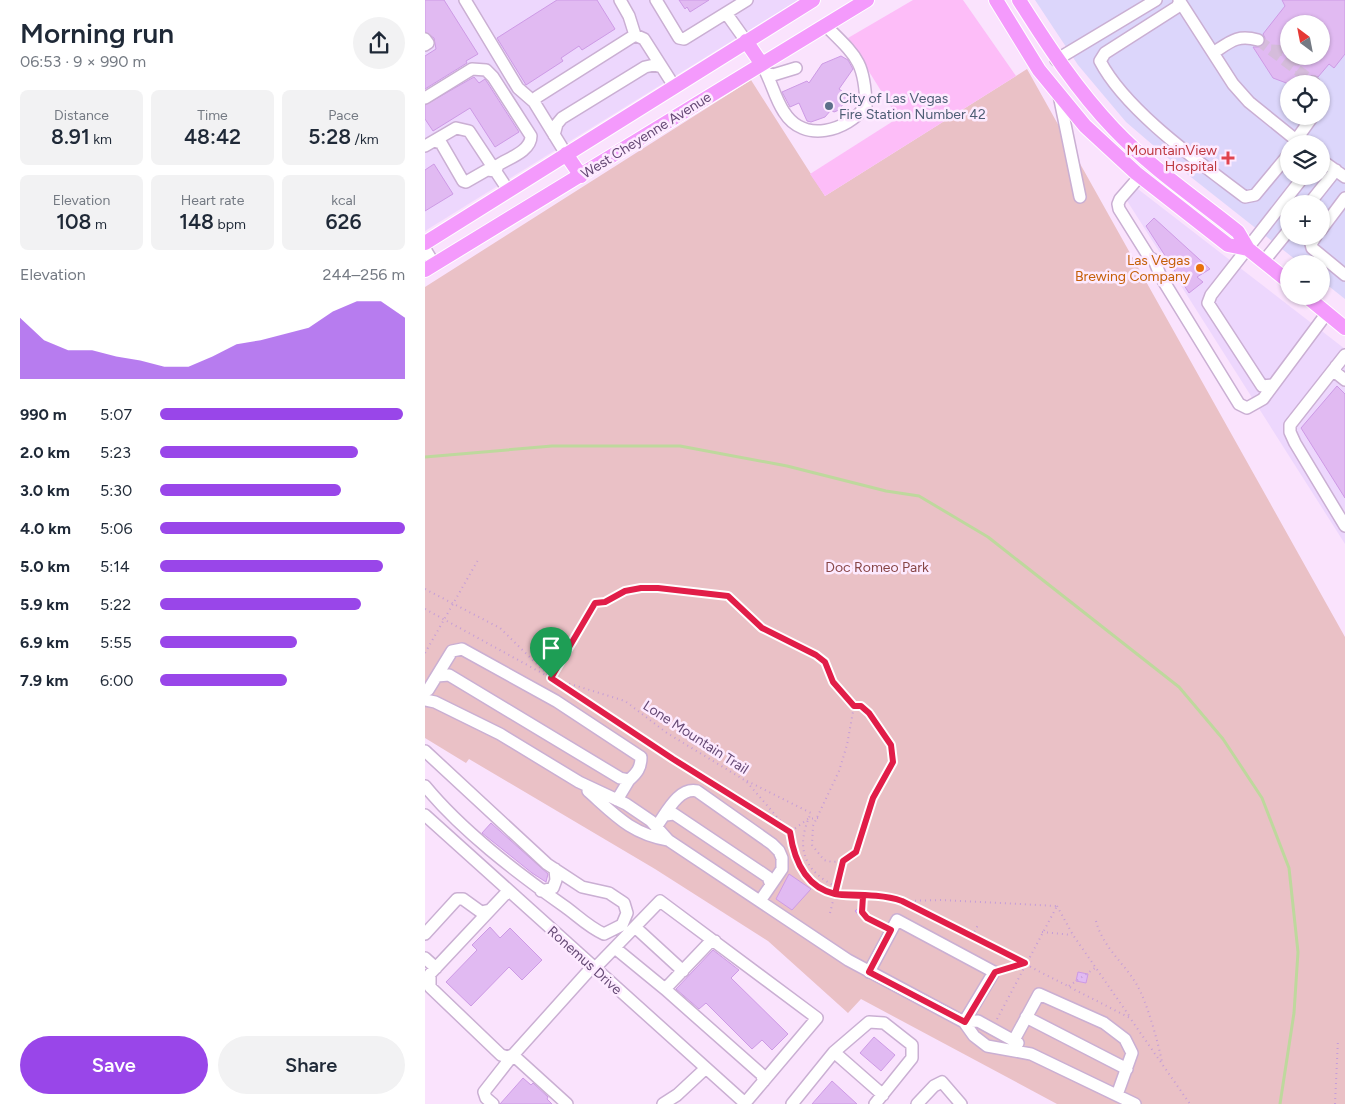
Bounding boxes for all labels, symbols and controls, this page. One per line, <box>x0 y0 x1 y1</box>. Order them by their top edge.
north arrow <box>1280 15 1330 65</box>
map controls <box>1280 15 1330 305</box>
text: Morning run <box>20 16 174 50</box>
button: share <box>353 17 405 69</box>
text: 06:53 · 9 × 990 m <box>20 52 146 71</box>
button: locate <box>1280 75 1330 125</box>
street label: West Cheyenne Avenue <box>578 88 715 182</box>
place label: City of Las Vegas Fire Station Number 42 <box>839 90 986 123</box>
marker: City of Las Vegas Fire Station Number 42 <box>823 100 835 112</box>
text: Distance <box>54 107 109 124</box>
text: Time <box>197 107 228 124</box>
text: Pace <box>328 107 359 124</box>
text: 8.91 <box>51 124 90 149</box>
text: 48:42 <box>184 124 241 149</box>
text: 5:28 <box>308 124 351 149</box>
text: km <box>90 131 112 148</box>
text: /km <box>351 131 379 148</box>
button: layers <box>1280 135 1330 185</box>
place label: MountainView Hospital <box>1127 142 1217 175</box>
marker: MountainView Hospital <box>1221 151 1235 165</box>
text: Elevation <box>53 192 110 209</box>
text: Heart rate <box>181 192 244 209</box>
text: kcal <box>331 192 356 209</box>
button: + <box>1280 195 1330 245</box>
text: 108 <box>56 209 91 234</box>
text: 148 <box>179 209 214 234</box>
text: 626 <box>325 209 362 234</box>
text: m <box>91 216 107 233</box>
text: bpm <box>214 216 246 233</box>
place label: Las Vegas Brewing Company <box>1075 252 1191 285</box>
button: − <box>1280 255 1330 305</box>
marker: Las Vegas Brewing Company <box>1194 262 1206 274</box>
text: Elevation <box>20 265 86 284</box>
text: 244–256 m <box>323 265 405 284</box>
text: 990 m <box>20 405 67 424</box>
text: 5:07 <box>100 405 132 424</box>
text: 2.0 km <box>20 443 70 462</box>
text: 5:23 <box>100 443 131 462</box>
text: 3.0 km <box>20 481 70 500</box>
text: 5:30 <box>100 481 132 500</box>
text: 4.0 km <box>20 519 71 538</box>
text: 5:06 <box>100 519 133 538</box>
text: 5.0 km <box>20 557 70 576</box>
text: 5:14 <box>100 557 130 576</box>
park label: Doc Romeo Park <box>825 559 929 576</box>
text: 5.9 km <box>20 595 69 614</box>
text: 5:22 <box>100 595 131 614</box>
pin <box>530 627 572 678</box>
text: 6.9 km <box>20 633 69 652</box>
text: 5:55 <box>100 633 132 652</box>
icon: arrive <box>537 634 565 662</box>
text: 7.9 km <box>20 671 69 690</box>
text: 6:00 <box>100 671 134 690</box>
street label: Lone Mountain Trail <box>640 697 752 778</box>
street label: Ronemus Drive <box>544 922 626 999</box>
button: Save <box>20 1036 208 1094</box>
button: Share <box>218 1036 405 1094</box>

